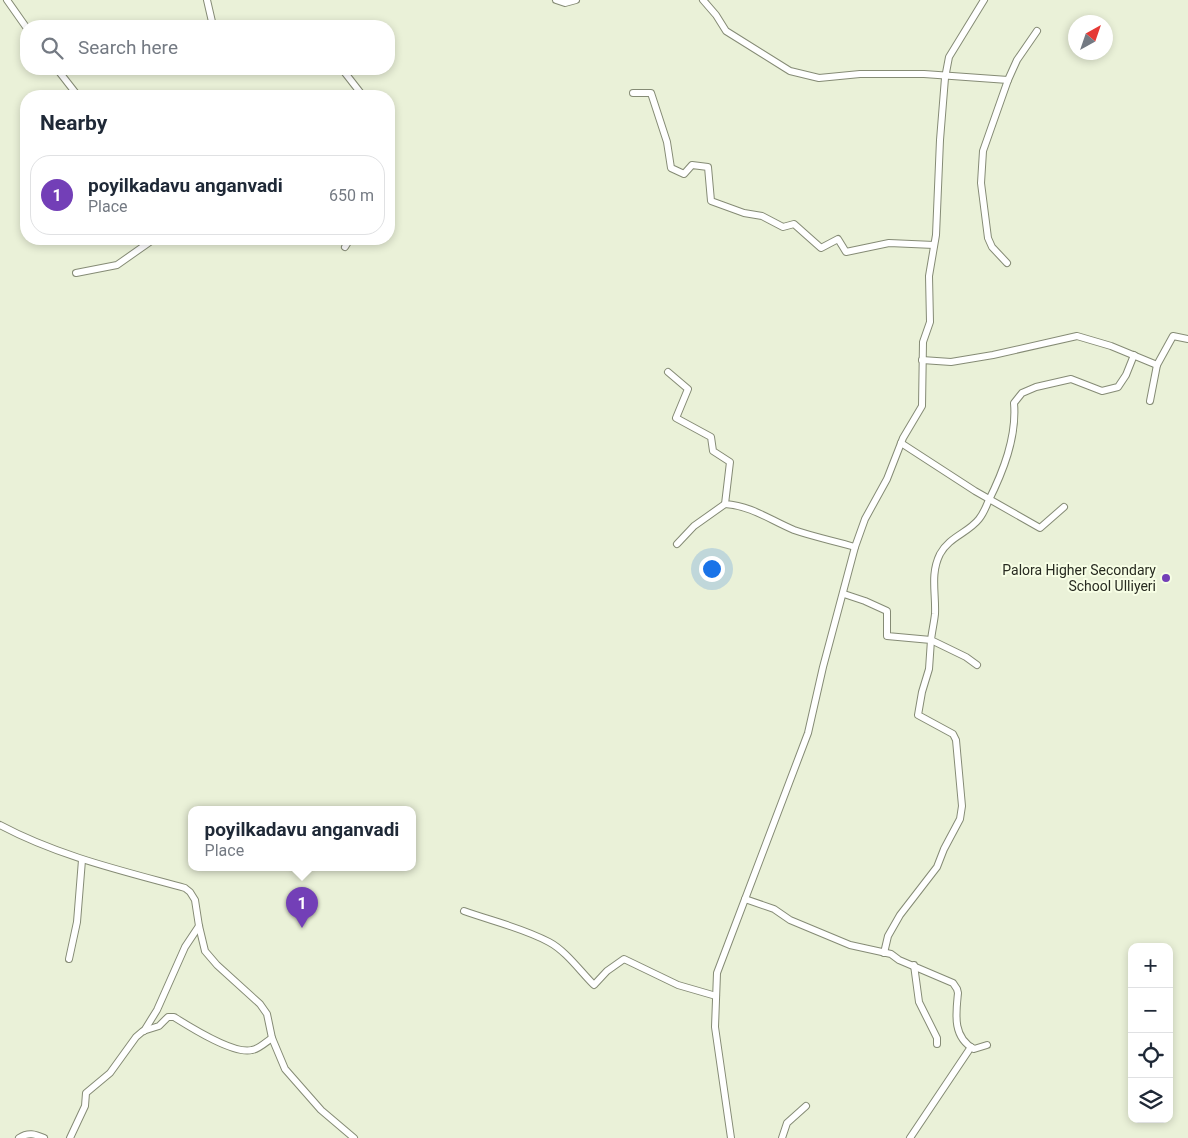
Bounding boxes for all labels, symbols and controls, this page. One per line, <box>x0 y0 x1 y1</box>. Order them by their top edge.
north arrow <box>1068 15 1113 60</box>
search box <box>20 20 395 75</box>
icon: search <box>38 34 66 62</box>
text: Search here <box>78 36 178 59</box>
text: Nearby <box>40 111 107 135</box>
text: poyilkadavu anganvadi <box>88 174 283 197</box>
text: 1 <box>52 186 62 205</box>
text: 650 m <box>329 186 374 205</box>
text: Place <box>88 197 128 216</box>
your location <box>699 556 725 582</box>
place label: Palora Higher Secondary School Ulliyeri <box>1002 562 1156 594</box>
marker: Palora Higher Secondary School Ulliyeri <box>1160 572 1172 584</box>
popup <box>188 806 416 871</box>
text: poyilkadavu anganvadi <box>205 818 399 841</box>
text: Place <box>205 841 244 860</box>
pin: 1 <box>286 887 318 928</box>
map controls <box>1128 943 1173 1123</box>
button: + <box>1128 943 1173 988</box>
button: − <box>1128 988 1173 1033</box>
button: locate <box>1128 1033 1173 1078</box>
button: layers <box>1128 1078 1173 1123</box>

